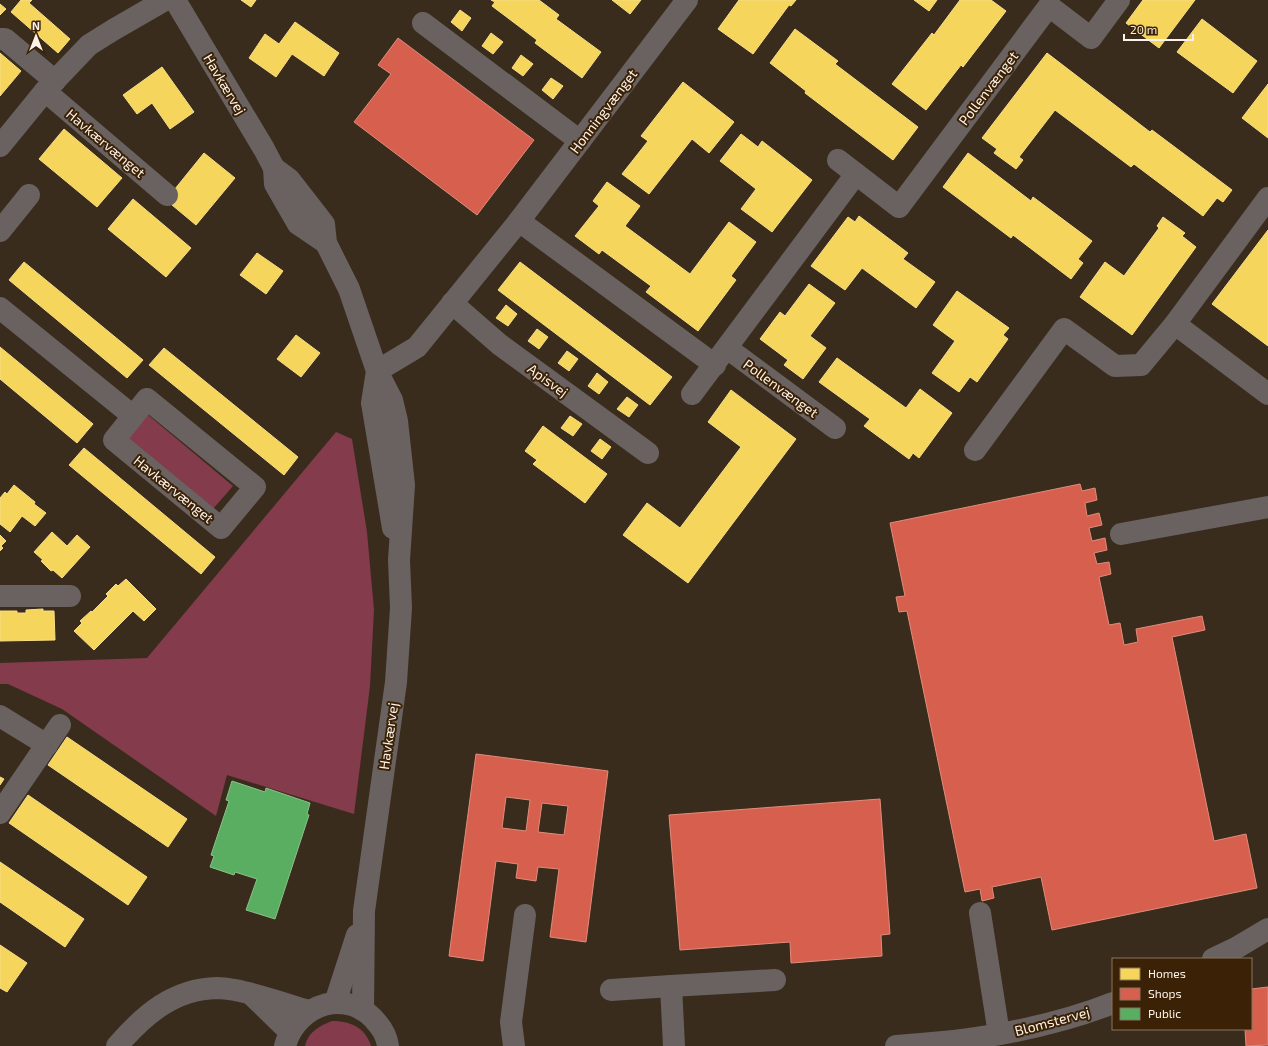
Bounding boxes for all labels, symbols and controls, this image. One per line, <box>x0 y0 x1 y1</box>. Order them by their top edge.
north arrow <box>16 16 56 56</box>
scale bar <box>1124 16 1193 42</box>
text: N <box>32 19 40 32</box>
text: 20 m <box>1130 22 1157 36</box>
street label: Pollenvænget <box>955 48 1021 128</box>
street label: Havkærvej <box>200 51 250 117</box>
street label: Honningvænget <box>566 65 640 157</box>
street label: Havkærvænget <box>63 105 149 181</box>
street label: Pollenvænget <box>740 355 822 421</box>
street label: Apisvej <box>525 360 571 400</box>
street label: Havkærvænget <box>131 452 217 526</box>
street label: Havkærvej <box>375 701 401 771</box>
legend <box>1112 958 1252 1030</box>
text: Homes <box>1148 966 1186 980</box>
text: Shops <box>1148 986 1182 1000</box>
street label: Blomstervej <box>1013 1003 1091 1039</box>
text: Public <box>1148 1006 1181 1020</box>

